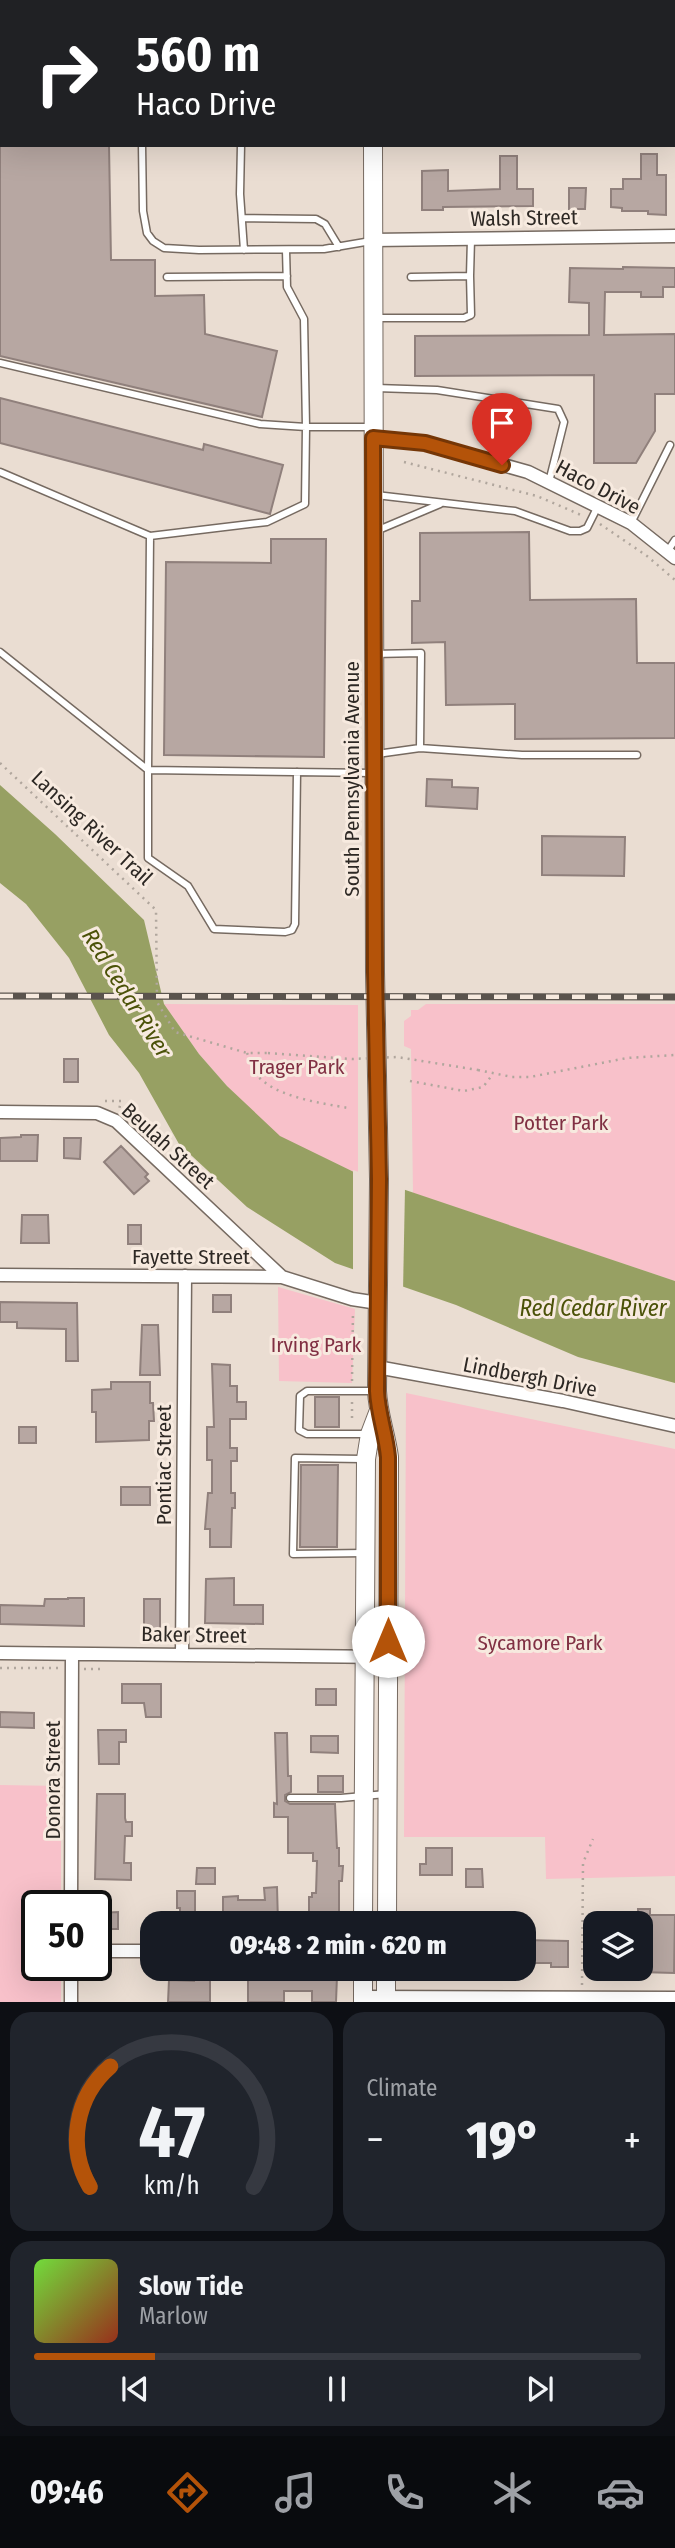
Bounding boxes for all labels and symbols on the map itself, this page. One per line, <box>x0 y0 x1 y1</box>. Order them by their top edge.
street label: Walsh Street <box>470 204 578 232</box>
pin <box>472 393 532 465</box>
street label: Haco Drive <box>551 454 645 520</box>
street label: South Pennsylvania Avenue <box>339 661 365 897</box>
street label: Lansing River Trail <box>26 765 158 891</box>
water label: Red Cedar River <box>76 923 178 1064</box>
park label: Trager Park <box>249 1054 345 1080</box>
street label: Beulah Street <box>116 1097 220 1195</box>
park label: Potter Park <box>514 1110 609 1136</box>
street label: Fayette Street <box>132 1244 250 1270</box>
water label: Red Cedar River <box>519 1294 668 1322</box>
park label: Irving Park <box>271 1332 362 1358</box>
street label: Lindbergh Drive <box>461 1351 599 1403</box>
street label: Pontiac Street <box>151 1405 177 1525</box>
position arrow <box>351 1604 425 1678</box>
street label: Baker Street <box>141 1621 247 1649</box>
park label: Sycamore Park <box>477 1630 603 1656</box>
street label: Donora Street <box>40 1720 66 1839</box>
speed limit sign: 50 <box>21 1890 112 1981</box>

